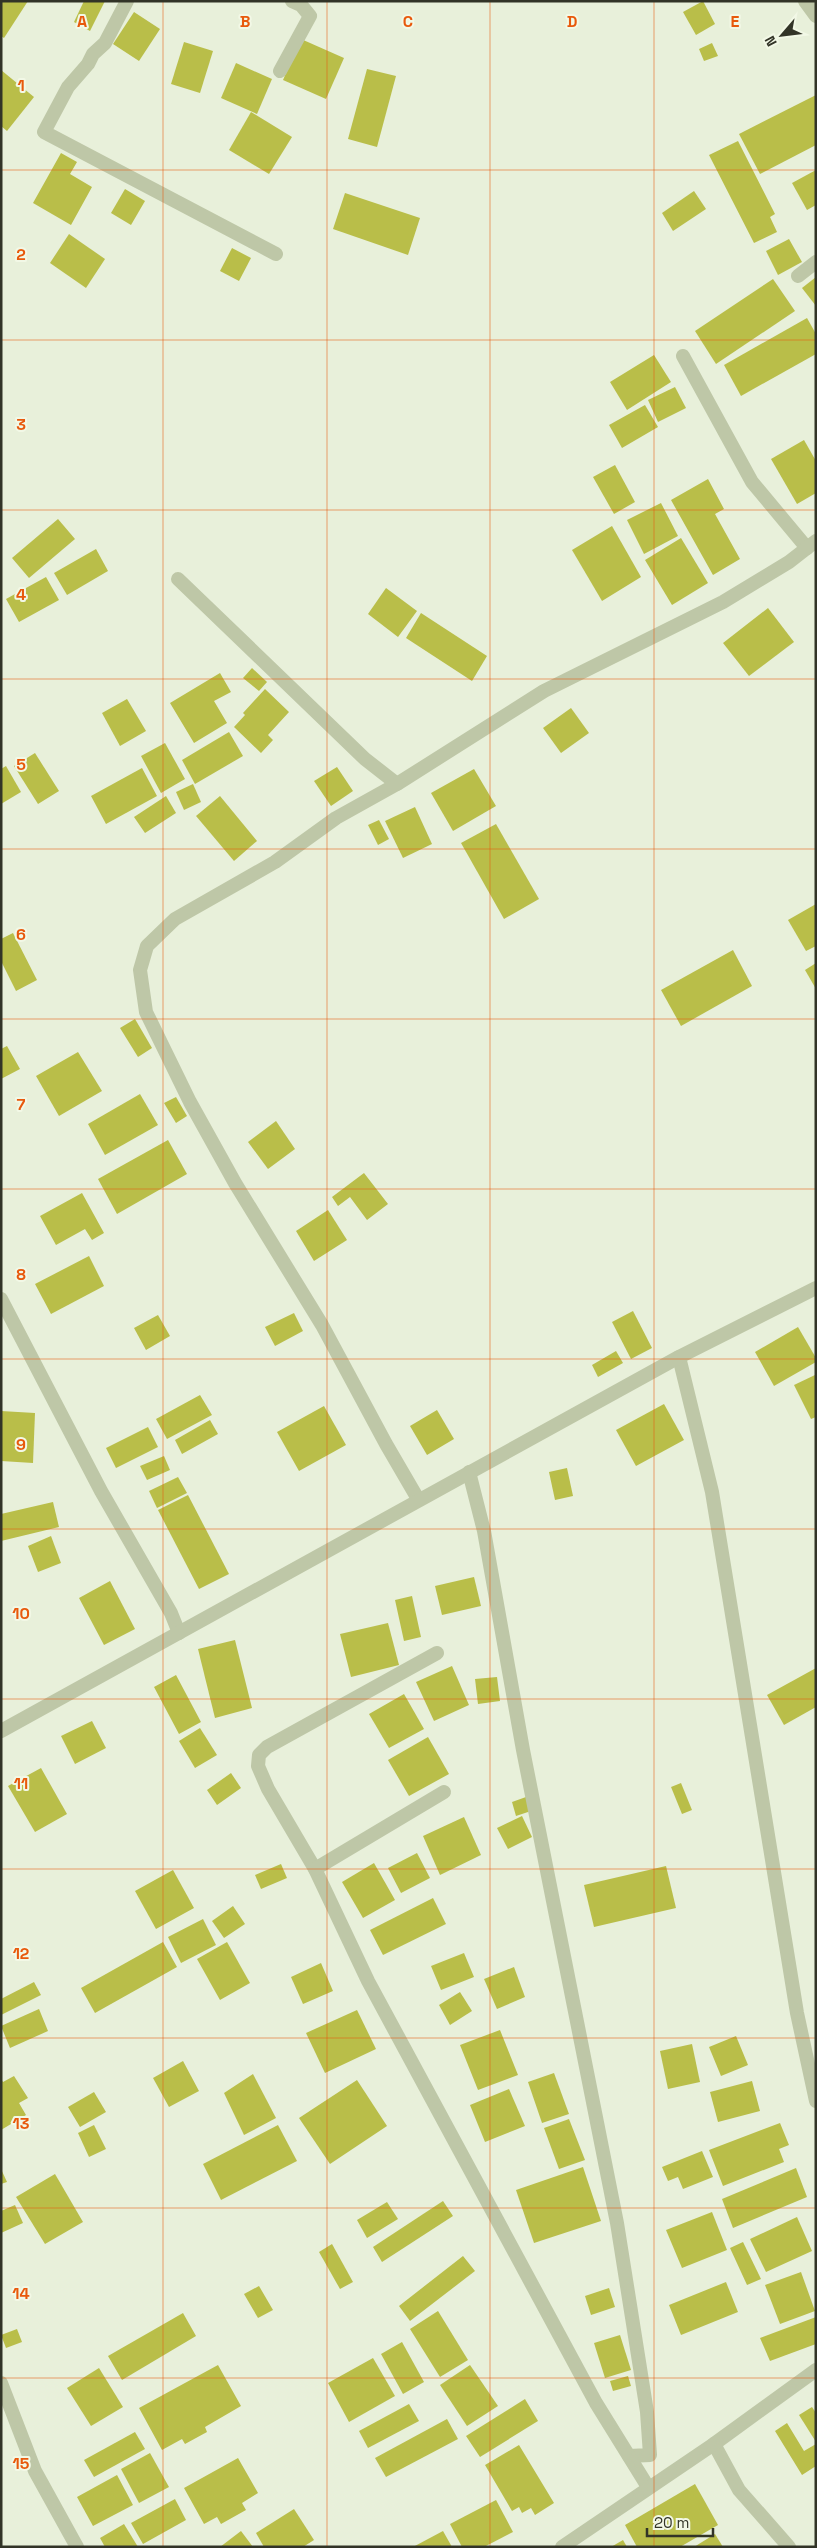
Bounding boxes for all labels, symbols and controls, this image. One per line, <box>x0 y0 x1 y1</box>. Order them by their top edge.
north arrow <box>757 10 807 60</box>
text: A <box>77 11 87 32</box>
text: B <box>240 11 250 32</box>
text: C <box>403 11 413 32</box>
text: D <box>567 11 577 32</box>
text: E <box>731 11 740 32</box>
text: N <box>760 33 781 49</box>
text: 1 <box>17 75 25 96</box>
text: 2 <box>16 244 26 265</box>
text: 3 <box>16 414 26 435</box>
text: 4 <box>16 584 26 605</box>
text: 5 <box>16 754 26 775</box>
text: 6 <box>16 924 26 945</box>
text: 7 <box>17 1094 26 1115</box>
text: 8 <box>16 1264 26 1285</box>
text: 9 <box>16 1434 26 1455</box>
text: 10 <box>12 1603 30 1624</box>
text: 11 <box>14 1773 28 1794</box>
text: 12 <box>13 1943 29 1964</box>
text: 13 <box>13 2113 30 2134</box>
text: 14 <box>12 2283 30 2304</box>
text: 15 <box>13 2453 30 2474</box>
scale bar <box>647 2506 713 2538</box>
text: 20 m <box>654 2513 689 2532</box>

